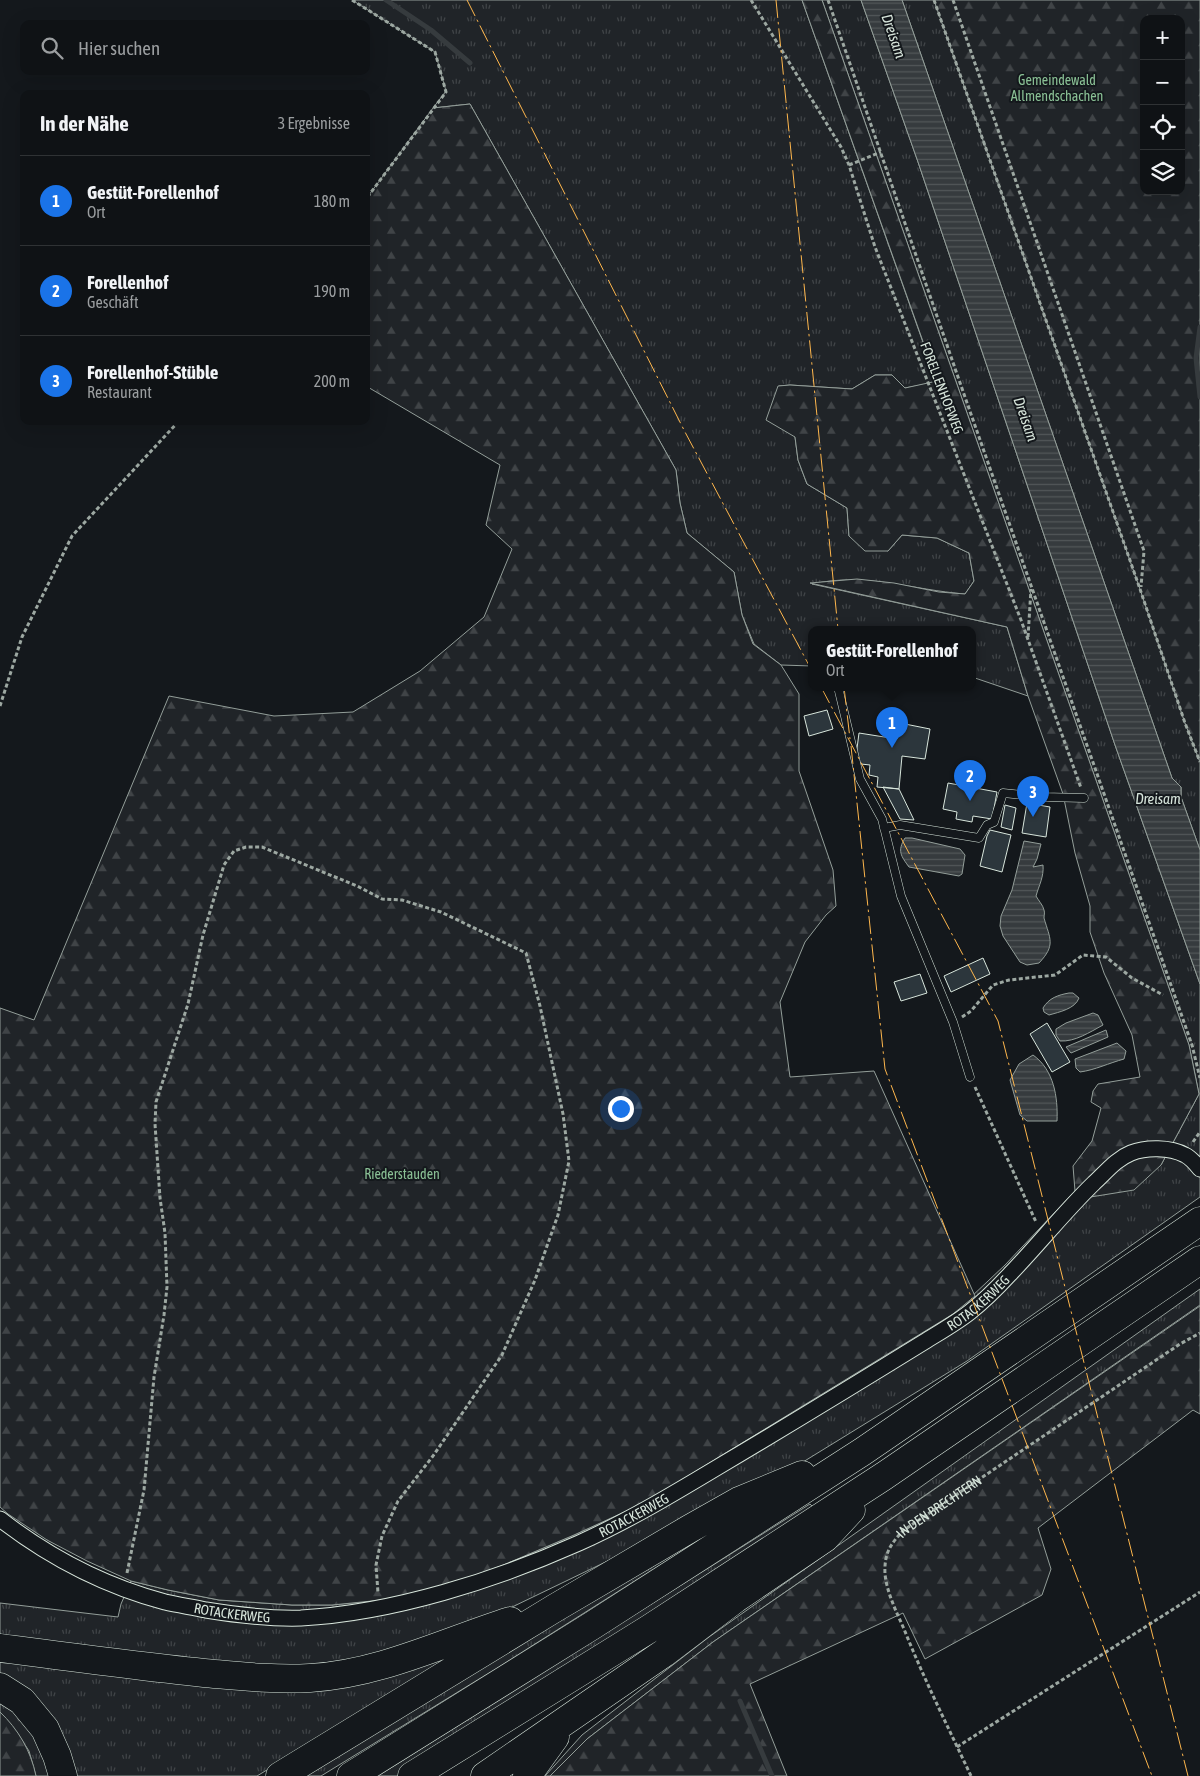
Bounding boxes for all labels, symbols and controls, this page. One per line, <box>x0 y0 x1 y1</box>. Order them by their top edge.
water label: Dreisam <box>879 12 910 61</box>
map controls <box>1140 15 1185 195</box>
button: + <box>1140 15 1185 60</box>
search box <box>20 20 370 75</box>
icon: search <box>38 34 66 62</box>
text: Hier suchen <box>78 37 160 59</box>
button: − <box>1140 60 1185 105</box>
park label: Gemeindewald Allmendschachen <box>1011 72 1103 104</box>
button: locate <box>1140 105 1185 150</box>
text: In der Nähe <box>40 111 129 135</box>
text: 3 Ergebnisse <box>278 114 350 132</box>
button: layers <box>1140 150 1185 195</box>
text: Gestüt-Forellenhof <box>87 181 219 203</box>
text: 1 <box>52 192 60 210</box>
text: 180 m <box>314 192 350 210</box>
text: Ort <box>87 203 106 221</box>
text: Forellenhof <box>87 271 169 293</box>
text: 2 <box>52 282 60 300</box>
text: 190 m <box>314 282 350 300</box>
text: Geschäft <box>87 293 139 311</box>
street label: FORELLENHOFWEG <box>917 340 967 436</box>
text: Forellenhof-Stüble <box>87 361 218 383</box>
text: 3 <box>52 372 60 390</box>
text: 200 m <box>314 372 350 390</box>
text: Restaurant <box>87 383 152 401</box>
water label: Dreisam <box>1011 395 1042 444</box>
popup <box>808 626 976 691</box>
text: Gestüt-Forellenhof <box>826 639 958 661</box>
text: Ort <box>826 661 845 679</box>
pin: 1 <box>876 707 908 748</box>
pin: 2 <box>954 760 986 801</box>
pin: 3 <box>1017 776 1049 817</box>
water label: Dreisam <box>1135 790 1181 807</box>
your location <box>608 1096 634 1122</box>
park label: Riederstauden <box>364 1166 440 1182</box>
street label: ROTACKERWEG <box>944 1272 1013 1334</box>
street label: IN DEN BRECHTERN <box>893 1472 985 1541</box>
street label: ROTACKERWEG <box>596 1490 672 1540</box>
street label: ROTACKERWEG <box>193 1600 271 1626</box>

